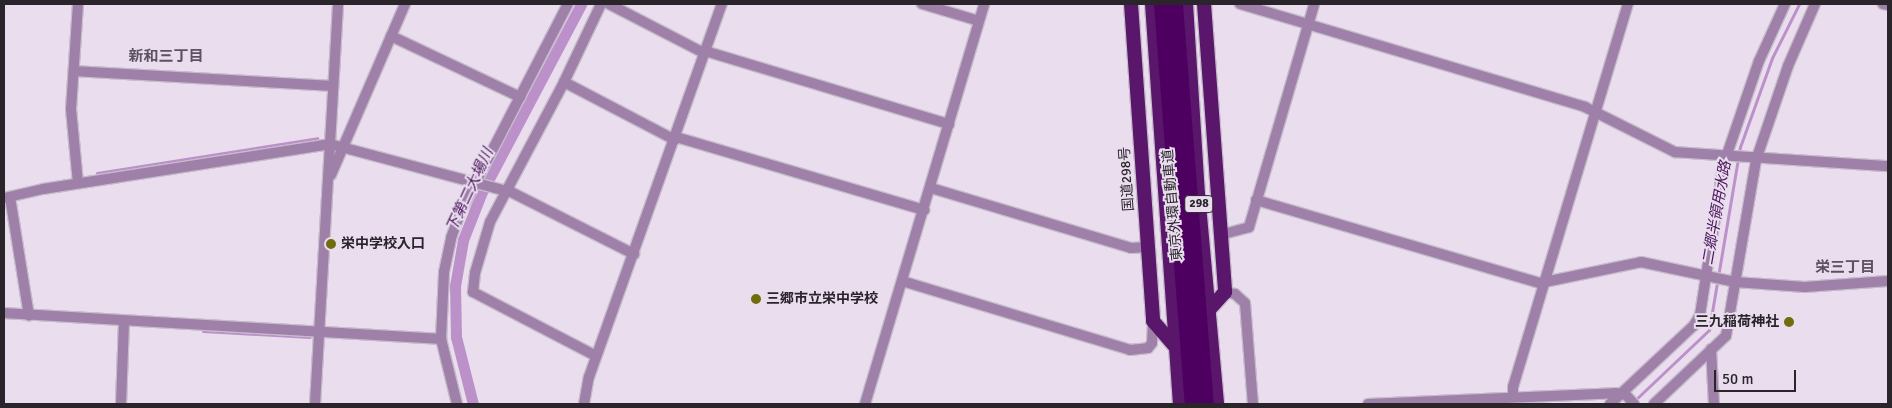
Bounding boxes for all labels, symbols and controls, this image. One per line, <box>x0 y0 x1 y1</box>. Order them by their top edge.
district label: 新和三丁目 <box>129 48 203 66</box>
water label: 下第二大場川 <box>443 145 497 235</box>
street label: 国道298号 <box>1116 146 1138 212</box>
street label: 東京外環自動車道 <box>1160 148 1186 262</box>
water label: 二郷半領用水路 <box>1699 160 1735 266</box>
road number: 298 <box>1184 194 1214 213</box>
place label: 栄中学校入口 <box>341 236 425 252</box>
marker: 栄中学校入口 <box>325 238 337 250</box>
district label: 栄三丁目 <box>1815 259 1875 277</box>
place label: 三郷市立栄中学校 <box>766 291 878 307</box>
marker: 三郷市立栄中学校 <box>750 293 762 305</box>
place label: 三九稲荷神社 <box>1695 314 1779 330</box>
marker: 三九稲荷神社 <box>1783 316 1795 328</box>
scale bar <box>1717 360 1800 392</box>
text: 50 m <box>1722 370 1753 388</box>

